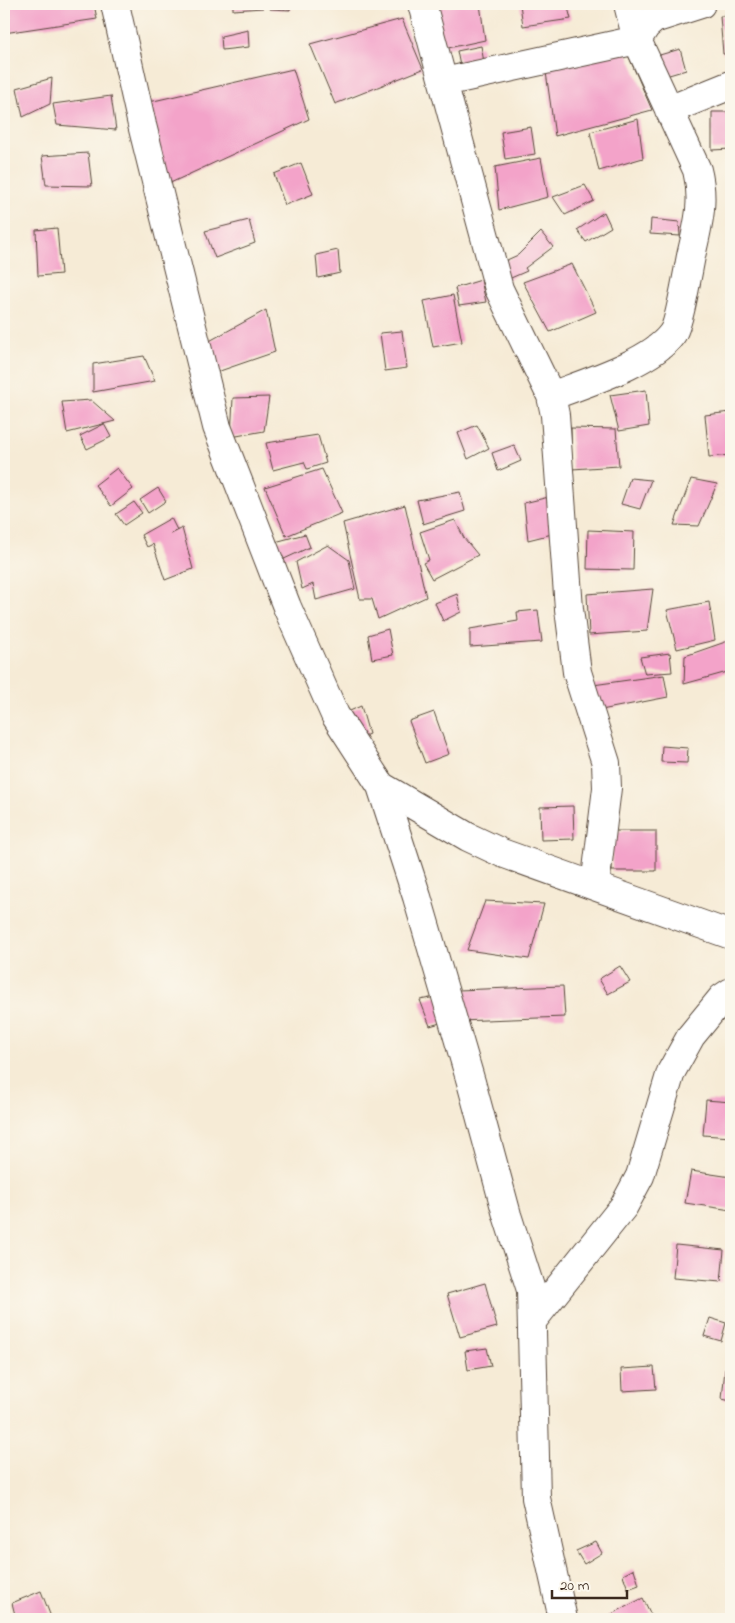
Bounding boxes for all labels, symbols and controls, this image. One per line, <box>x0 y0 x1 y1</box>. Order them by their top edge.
scale bar <box>552 1568 628 1600</box>
text: 20 m <box>560 1575 590 1597</box>

